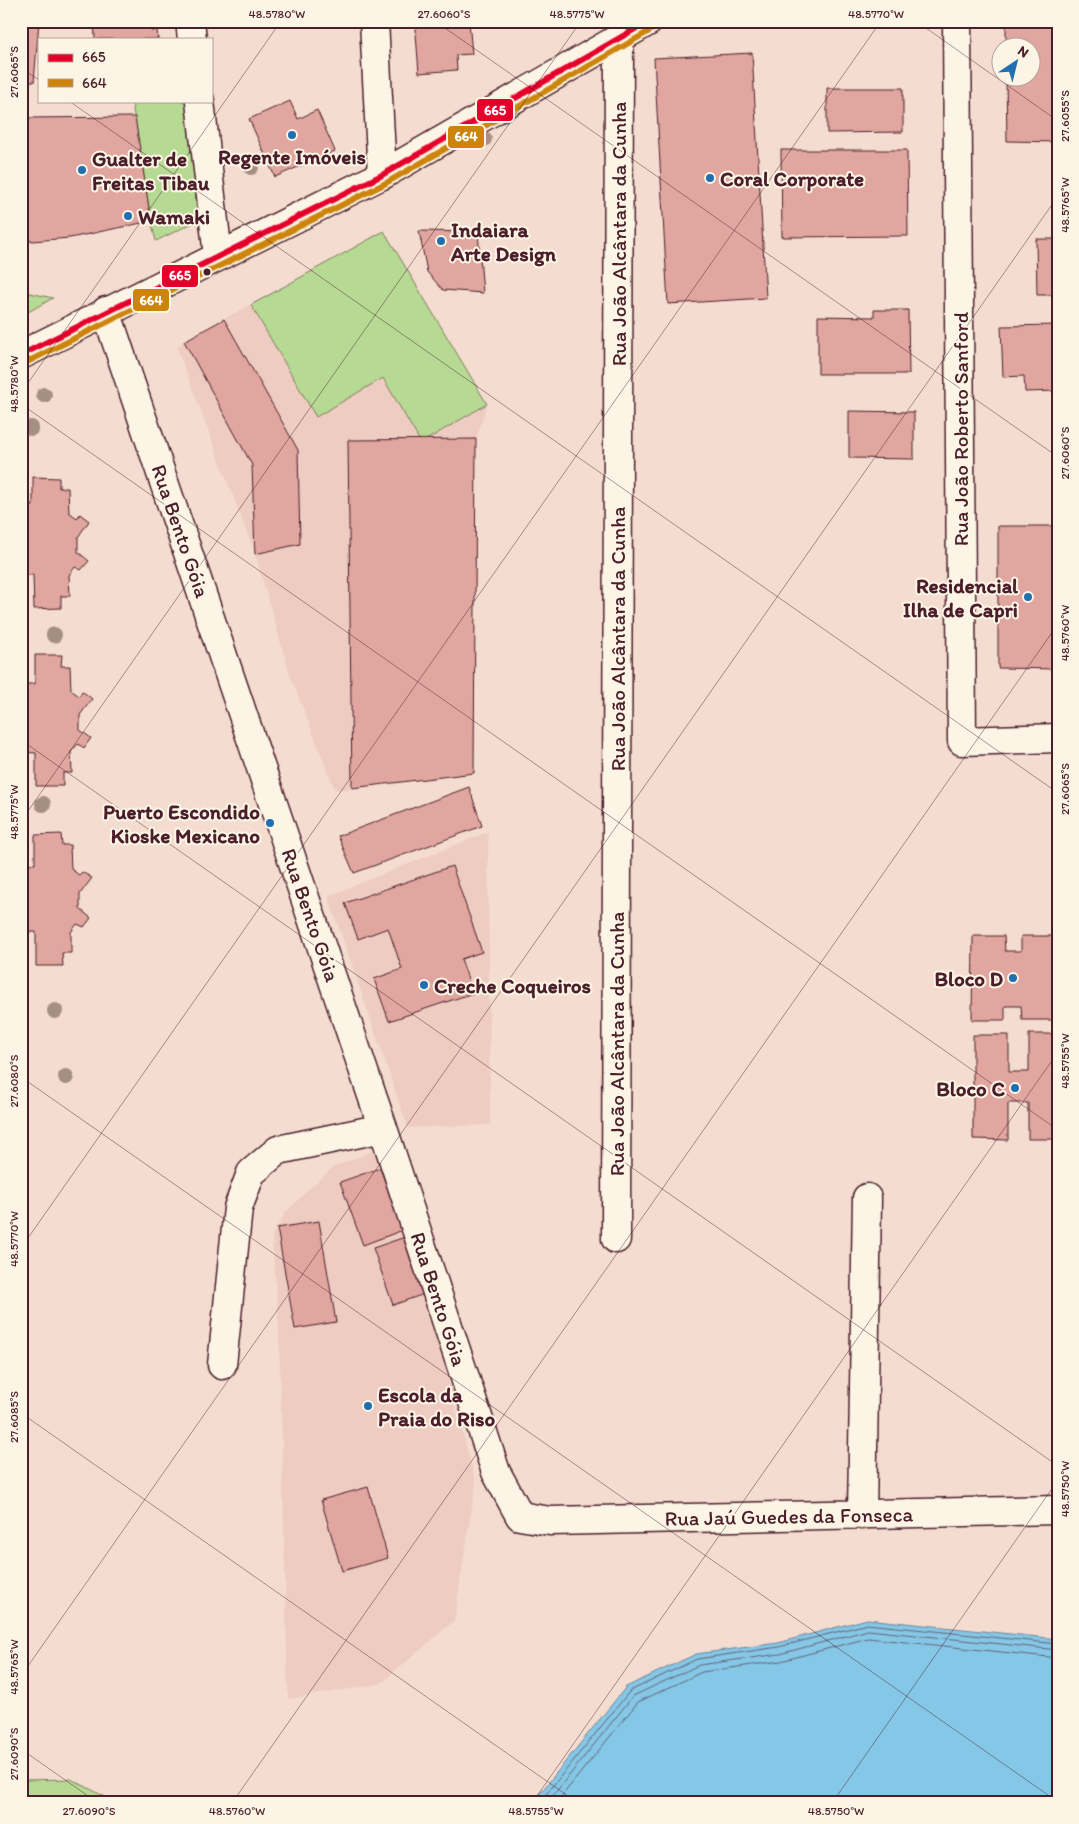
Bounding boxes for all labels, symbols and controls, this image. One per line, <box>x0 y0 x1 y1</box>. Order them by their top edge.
text: 48.5780°W <box>249 7 305 21</box>
text: 27.6060°S <box>418 7 471 21</box>
text: 48.5775°W <box>549 7 605 21</box>
text: 48.5770°W <box>848 7 904 21</box>
legend <box>38 38 212 102</box>
north arrow <box>992 38 1042 88</box>
text: N <box>1014 42 1032 61</box>
text: 27.6065°S <box>7 46 21 98</box>
text: 665 <box>82 48 106 66</box>
text: 664 <box>82 74 107 92</box>
text: 27.6055°S <box>1058 90 1072 142</box>
line badge: 665 <box>476 98 514 122</box>
text: 665 <box>484 102 507 119</box>
street label: Rua João Alcântara da Cunha <box>606 102 631 366</box>
line badge: 664 <box>447 125 485 149</box>
text: 664 <box>454 128 478 145</box>
marker: Regente Imóveis <box>286 129 298 141</box>
place label: Regente Imóveis <box>218 144 366 170</box>
place label: Gualter de Freitas Tibau <box>92 146 210 195</box>
marker: Gualter de Freitas Tibau <box>76 164 88 176</box>
place label: Coral Corporate <box>720 166 864 192</box>
marker: Coral Corporate <box>704 172 716 184</box>
text: 48.5765°W <box>1058 177 1072 233</box>
place label: Wamaki <box>138 204 210 229</box>
marker: Wamaki <box>122 210 134 222</box>
place label: Indaiara Arte Design <box>450 217 557 267</box>
marker: Indaiara Arte Design <box>435 235 447 247</box>
line badge: 665 <box>161 264 199 288</box>
text: 665 <box>169 267 192 284</box>
unlabelled marker <box>202 267 212 277</box>
line badge: 664 <box>132 288 170 312</box>
text: 664 <box>139 292 163 309</box>
street label: Rua João Roberto Sanford <box>948 311 973 546</box>
text: 48.5780°W <box>7 356 21 412</box>
text: 27.6060°S <box>1058 426 1072 479</box>
street label: Rua Bento Góia <box>146 461 216 601</box>
street label: Rua João Alcântara da Cunha <box>605 507 630 771</box>
place label: Residencial Ilha de Capri <box>903 573 1019 623</box>
marker: Residencial Ilha de Capri <box>1022 591 1034 603</box>
text: 48.5760°W <box>1058 605 1072 661</box>
text: 27.6065°S <box>1058 763 1072 815</box>
text: 48.5775°W <box>7 784 21 840</box>
place label: Puerto Escondido Kioske Mexicano <box>103 799 260 848</box>
marker: Puerto Escondido Kioske Mexicano <box>264 817 276 829</box>
street label: Rua Bento Góia <box>276 845 346 985</box>
street label: Rua João Alcântara da Cunha <box>604 912 629 1176</box>
place label: Bloco D <box>934 966 1003 991</box>
marker: Bloco D <box>1007 972 1019 984</box>
place label: Creche Coqueiros <box>434 973 591 999</box>
marker: Creche Coqueiros <box>418 979 430 991</box>
text: 48.5755°W <box>1058 1033 1072 1089</box>
text: 27.6080°S <box>7 1054 21 1108</box>
place label: Bloco C <box>936 1076 1005 1101</box>
marker: Bloco C <box>1009 1082 1021 1094</box>
text: 48.5770°W <box>7 1211 21 1267</box>
street label: Rua Bento Góia <box>406 1229 472 1369</box>
place label: Escola da Praia do Riso <box>378 1382 495 1431</box>
text: 27.6085°S <box>7 1391 21 1443</box>
marker: Escola da Praia do Riso <box>362 1400 374 1412</box>
text: 48.5750°W <box>1058 1461 1072 1517</box>
street label: Rua Jaú Guedes da Fonseca <box>664 1501 914 1531</box>
text: 48.5765°W <box>7 1639 21 1695</box>
text: 27.6090°S <box>7 1727 21 1780</box>
text: 27.6090°S <box>63 1804 116 1818</box>
text: 48.5760°W <box>209 1804 265 1818</box>
text: 48.5755°W <box>508 1804 564 1818</box>
text: 48.5750°W <box>808 1804 864 1818</box>

